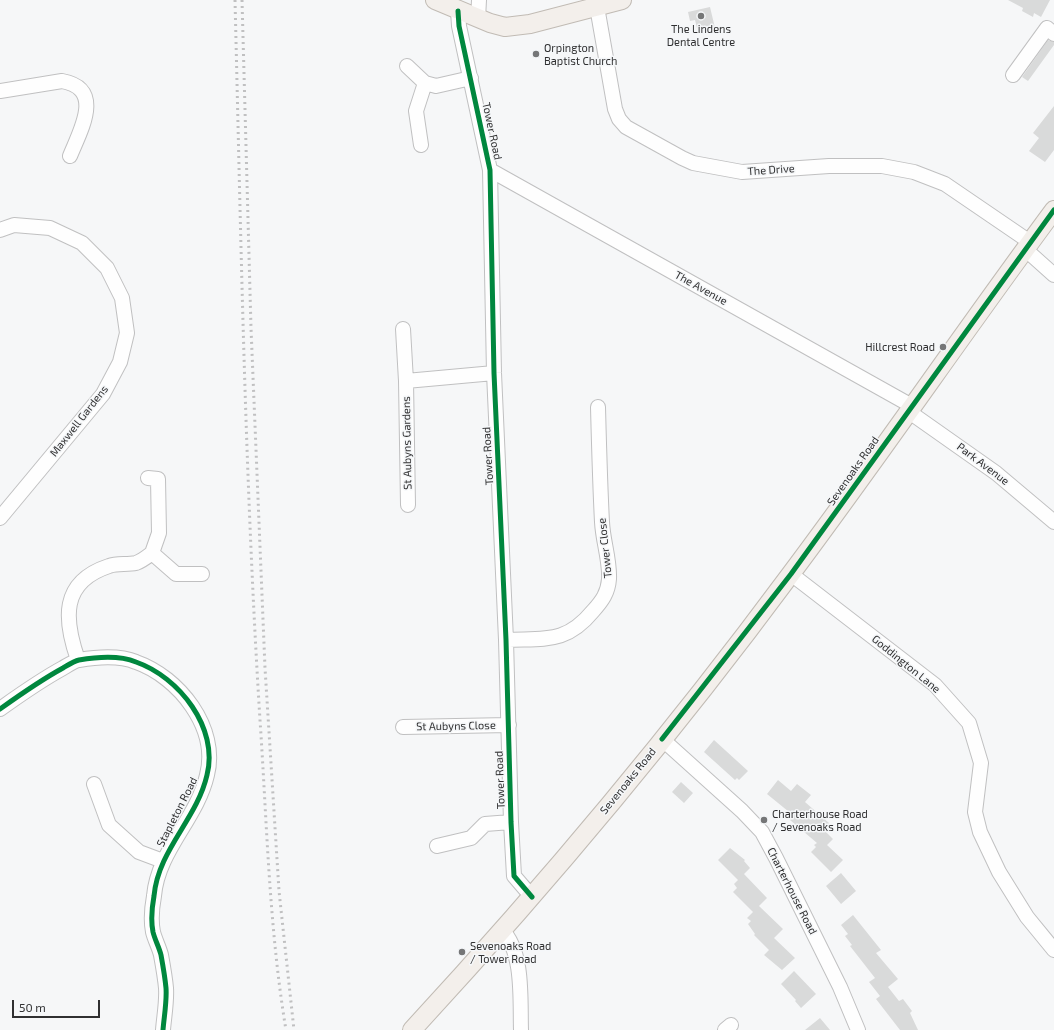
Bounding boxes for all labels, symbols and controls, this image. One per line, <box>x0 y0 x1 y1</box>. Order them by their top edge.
marker: The Lindens Dental Centre <box>696 11 706 21</box>
place label: The Lindens Dental Centre <box>667 22 735 48</box>
place label: Orpington Baptist Church <box>544 41 617 67</box>
marker: Orpington Baptist Church <box>531 49 541 59</box>
street label: Tower Road <box>479 101 505 161</box>
street label: The Drive <box>747 162 795 178</box>
street label: The Avenue <box>672 268 730 308</box>
place label: Hillcrest Road <box>865 340 935 354</box>
marker: Hillcrest Road <box>938 342 948 352</box>
street label: Maxwell Gardens <box>47 383 111 459</box>
street label: St Aubyns Gardens <box>400 396 414 490</box>
street label: Tower Road <box>480 426 496 486</box>
street label: Sevenoaks Road <box>824 434 882 508</box>
street label: Park Avenue <box>954 440 1012 488</box>
street label: Tower Close <box>595 517 615 579</box>
street label: Goddington Lane <box>869 632 943 696</box>
street label: St Aubyns Close <box>416 719 496 733</box>
street label: Sevenoaks Road <box>597 745 659 817</box>
street label: Tower Road <box>492 751 508 809</box>
street label: Stapleton Road <box>154 775 200 849</box>
place label: Charterhouse Road / Sevenoaks Road <box>772 807 868 833</box>
marker: Charterhouse Road / Sevenoaks Road <box>759 815 769 825</box>
street label: Charterhouse Road <box>764 845 820 937</box>
place label: Sevenoaks Road / Tower Road <box>470 939 551 965</box>
marker: Sevenoaks Road / Tower Road <box>457 947 467 957</box>
scale bar <box>14 992 102 1018</box>
text: 50 m <box>19 1000 46 1014</box>

